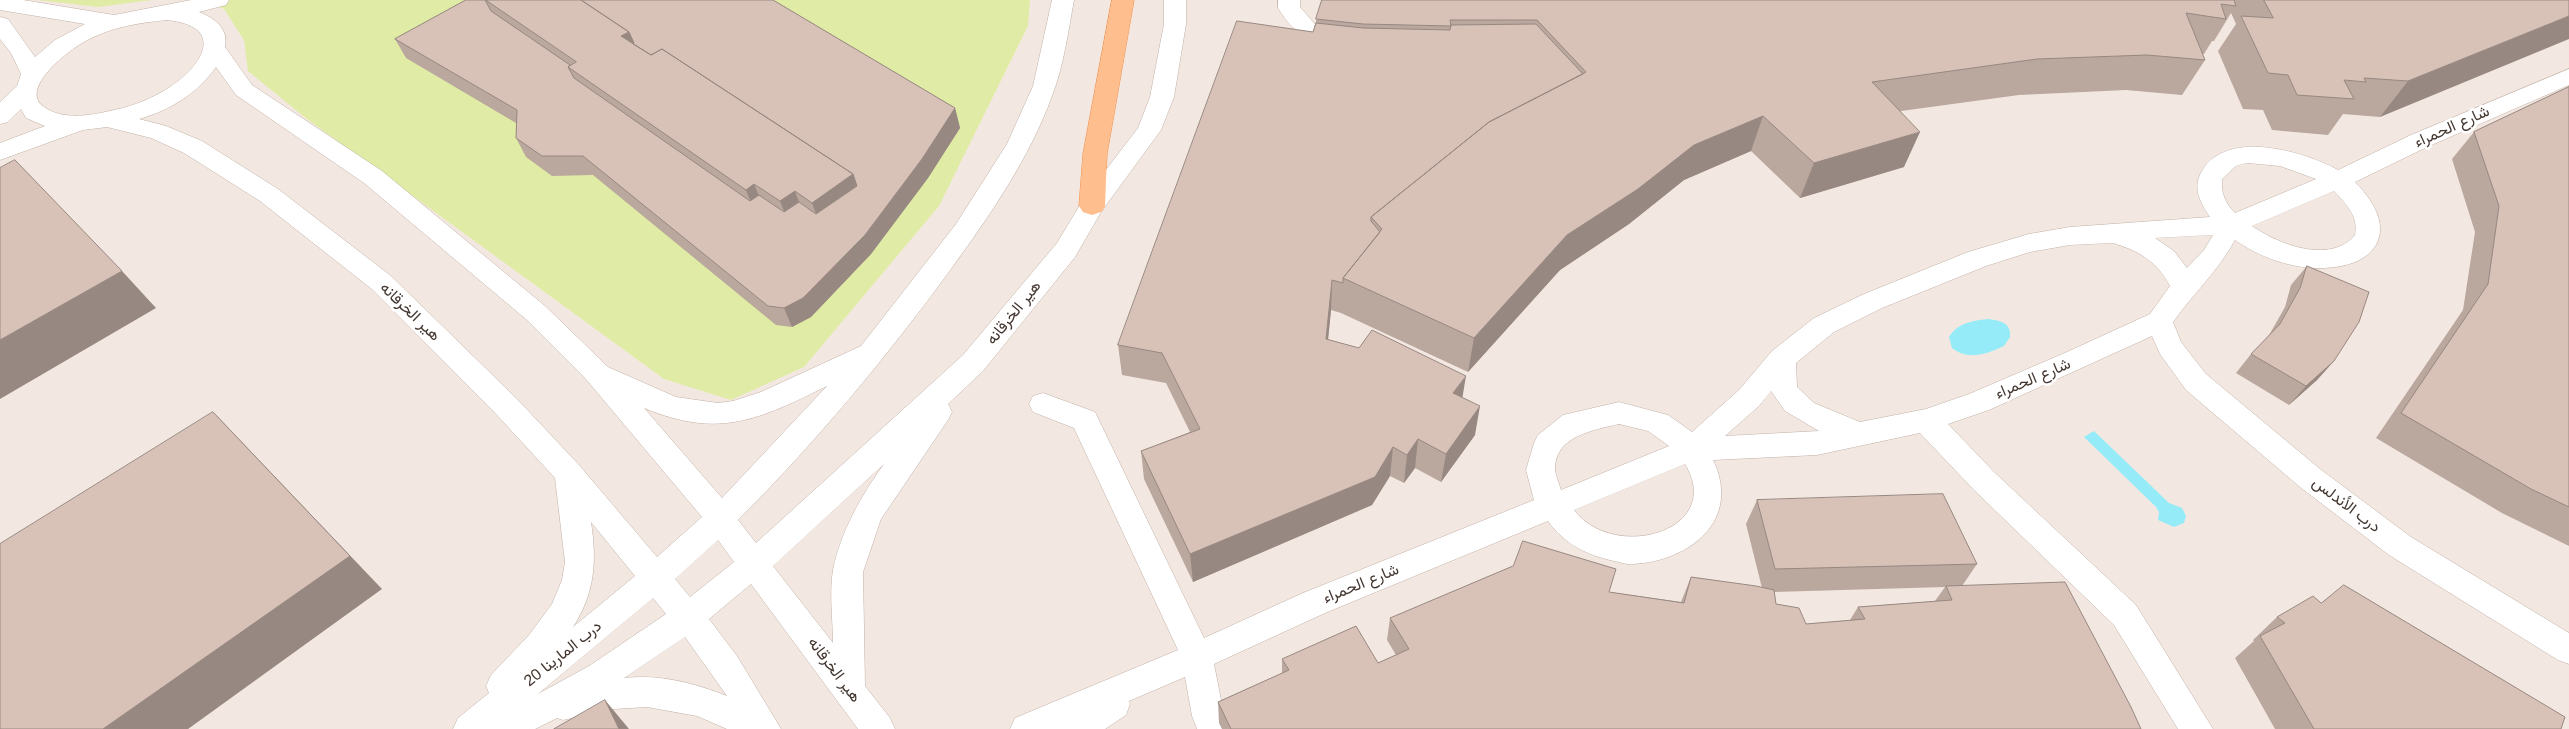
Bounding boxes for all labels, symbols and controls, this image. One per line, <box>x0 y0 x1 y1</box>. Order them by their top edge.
street label: شارع الحمراء <box>2411 102 2493 152</box>
street label: هير الخرقانه <box>982 277 1046 349</box>
street label: هير الخرقانه <box>376 278 444 346</box>
street label: شارع الحمراء <box>1992 354 2074 404</box>
street label: درب الأندلس <box>2308 473 2384 537</box>
street label: شارع الحمراء <box>1320 560 1402 608</box>
street label: درب المارينا 20 <box>520 617 606 691</box>
street label: هير الخرقانه <box>803 634 865 706</box>

